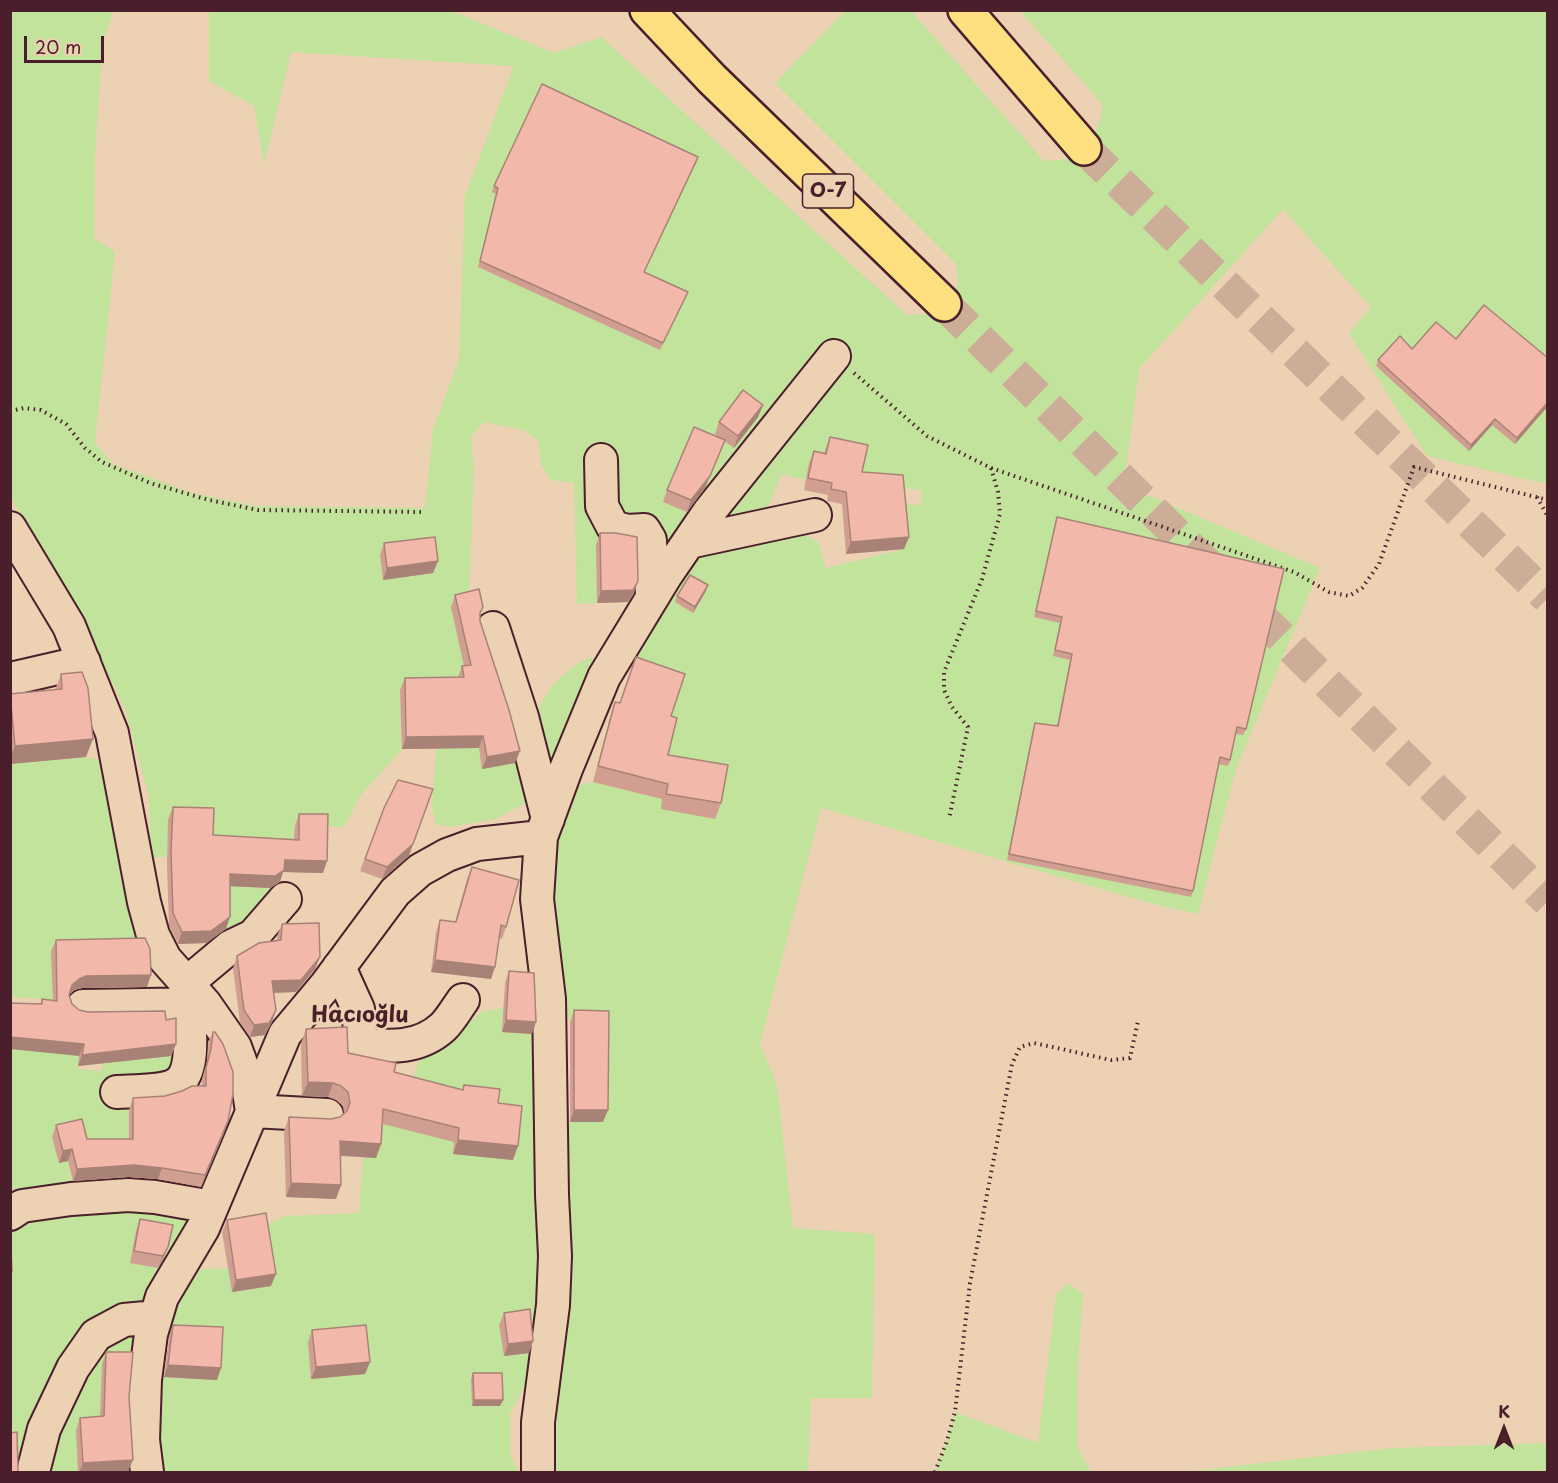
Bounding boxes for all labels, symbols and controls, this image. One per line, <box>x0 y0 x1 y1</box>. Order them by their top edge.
scale bar <box>27 24 106 62</box>
text: 20 m <box>35 33 81 60</box>
road number: O-7 <box>802 174 854 208</box>
district label: Hacıoğlu <box>311 1003 409 1029</box>
north arrow <box>1474 1399 1534 1459</box>
text: K <box>1498 1399 1510 1423</box>

